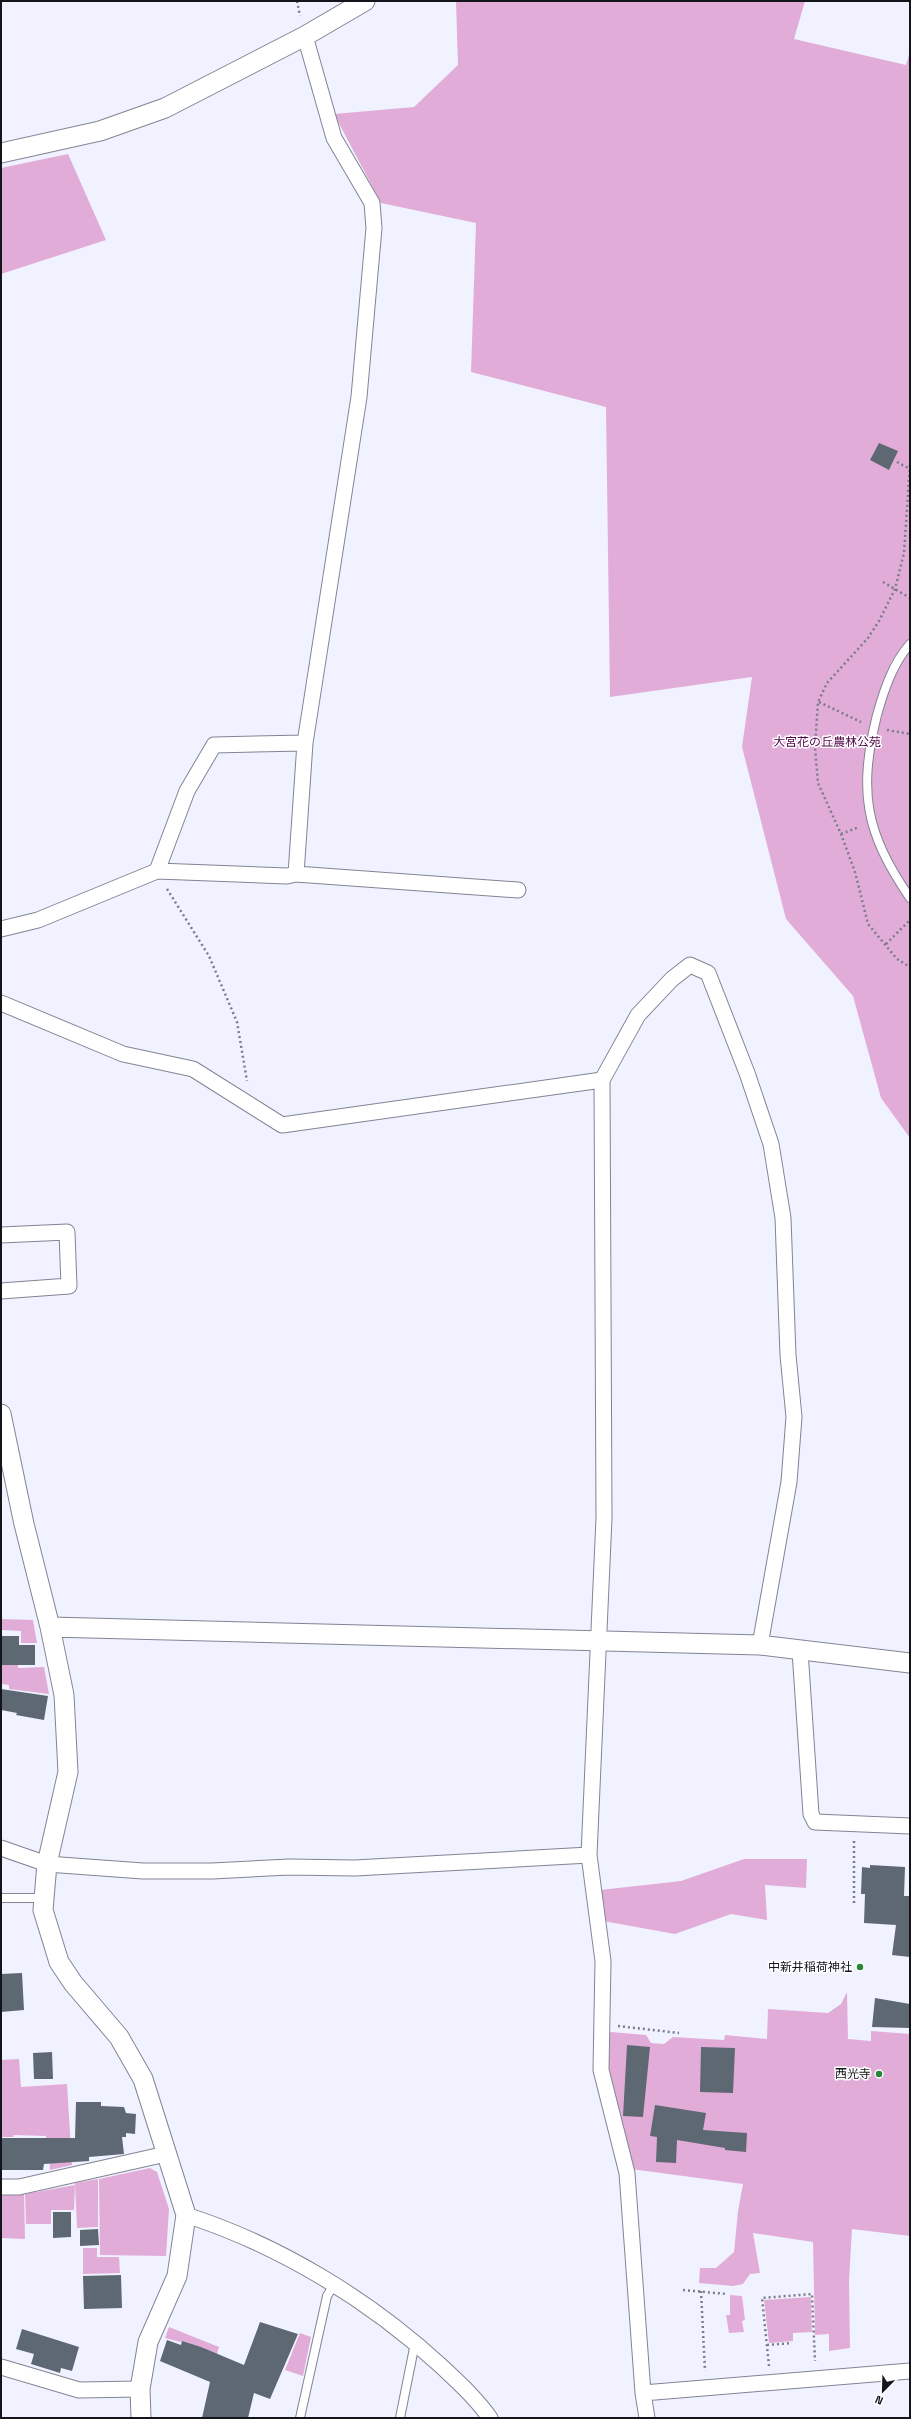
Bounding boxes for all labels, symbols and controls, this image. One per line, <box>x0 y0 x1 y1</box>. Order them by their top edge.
park label: 大宮花の丘農林公苑 <box>773 734 881 750</box>
place label: 中新井稲荷神社 <box>768 1959 852 1975</box>
marker: 中新井稲荷神社 <box>855 1962 865 1972</box>
place label: 西光寺 <box>835 2066 871 2082</box>
marker: 西光寺 <box>874 2069 884 2079</box>
north arrow <box>863 2371 903 2411</box>
text: N <box>873 2392 885 2408</box>

